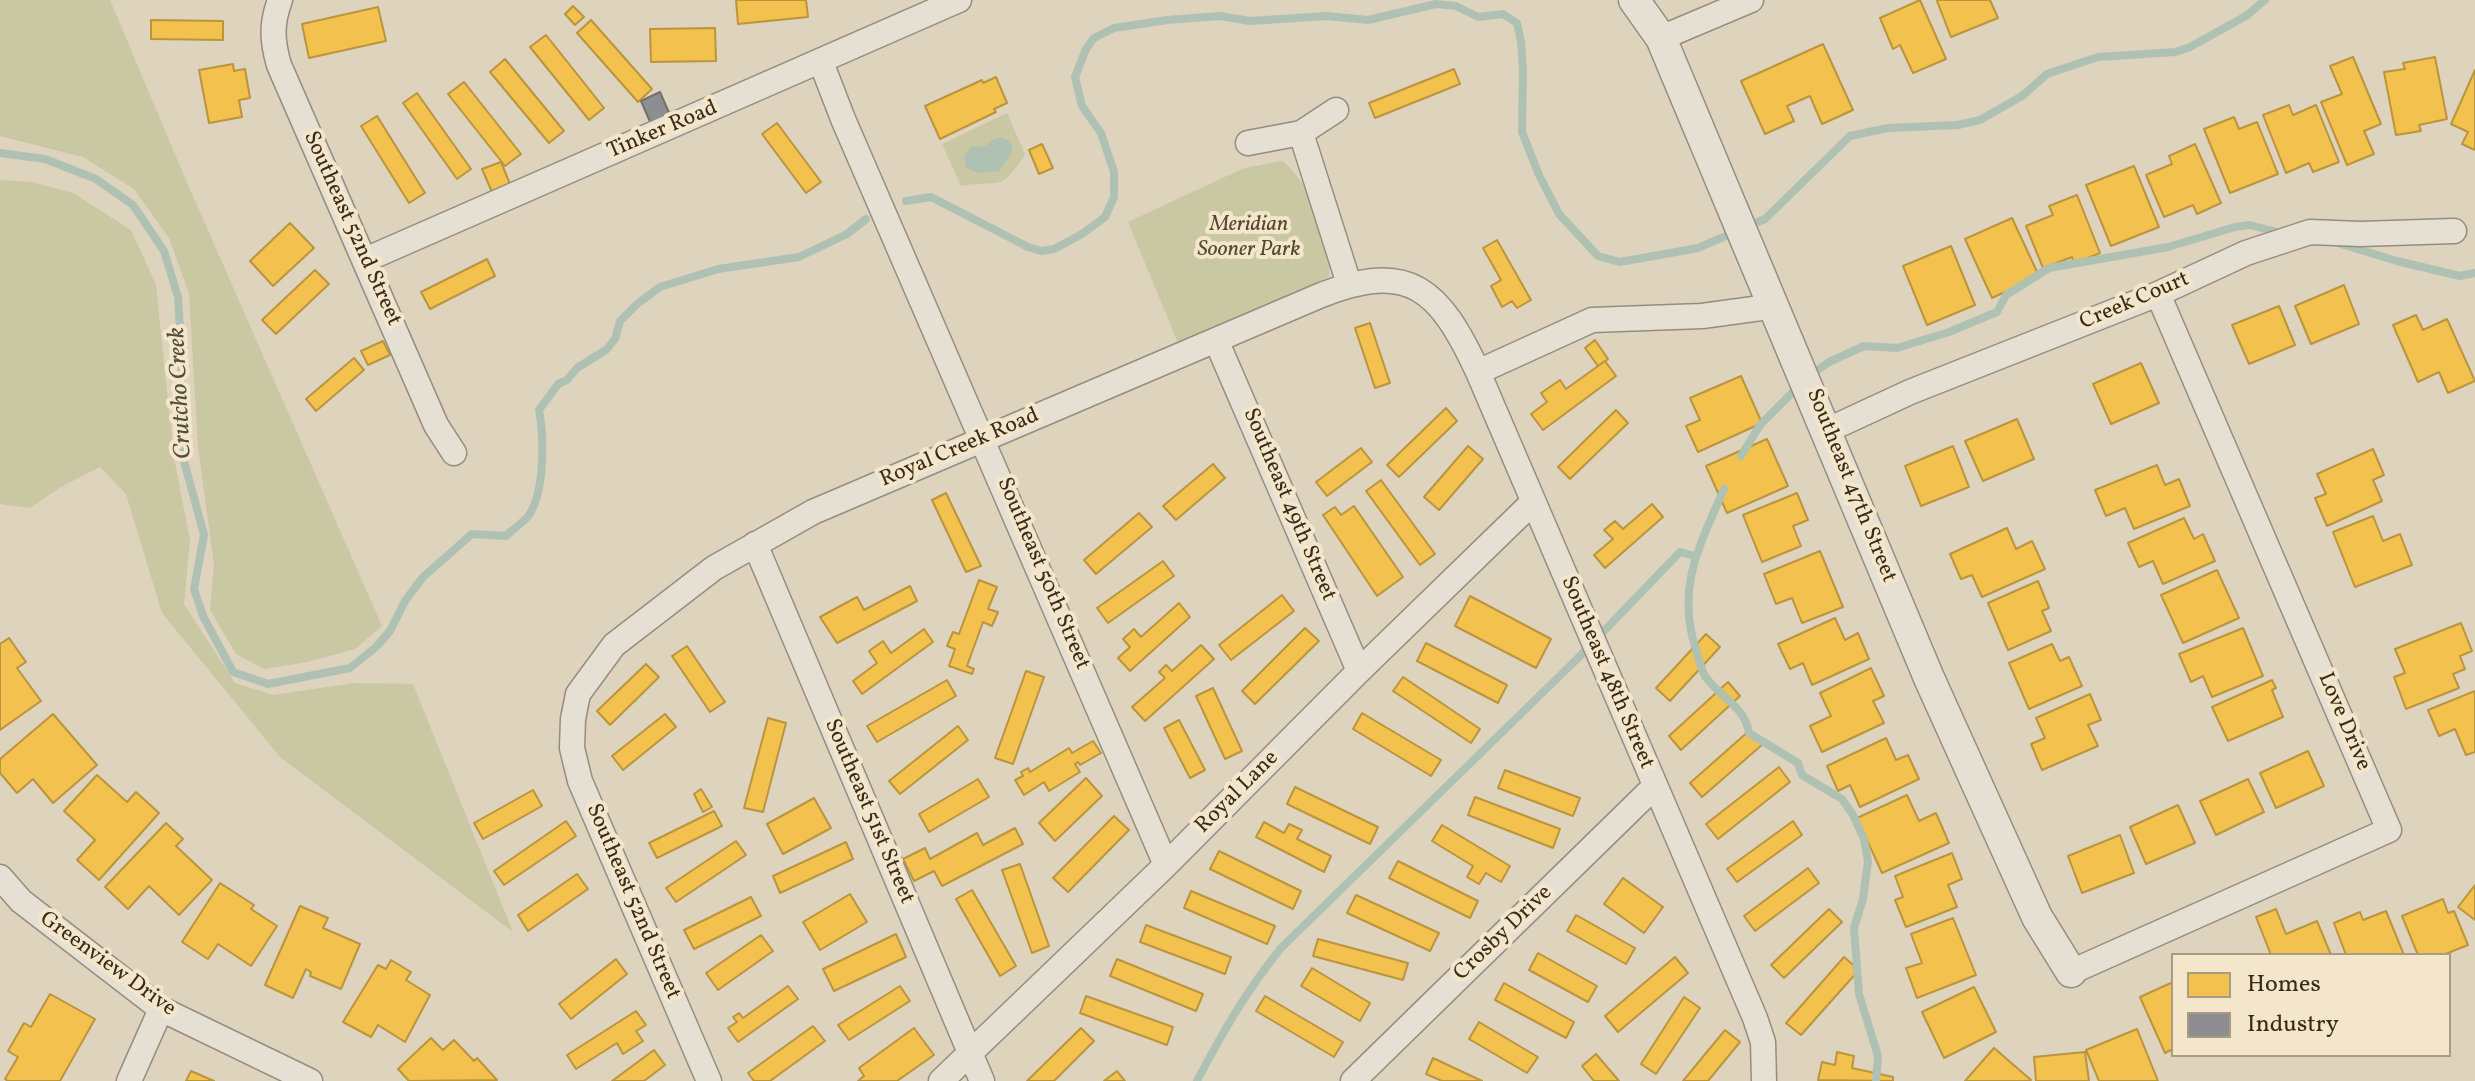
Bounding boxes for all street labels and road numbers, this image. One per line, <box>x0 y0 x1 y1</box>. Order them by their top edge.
street label: Tinker Road <box>604 96 722 166</box>
street label: Southeast 52nd Street <box>296 128 406 330</box>
street label: Creek Court <box>2076 267 2194 337</box>
street label: Southeast 47th Street <box>1799 385 1901 587</box>
street label: Royal Creek Road <box>876 404 1044 494</box>
street label: Southeast 49th Street <box>1235 405 1341 605</box>
street label: Southeast 50th Street <box>990 474 1094 674</box>
street label: Southeast 48th Street <box>1553 573 1659 773</box>
street label: Love Drive <box>2311 669 2375 775</box>
street label: Southeast 51st Street <box>817 716 919 908</box>
street label: Royal Lane <box>1191 746 1285 840</box>
street label: Southeast 52nd Street <box>579 800 685 1004</box>
street label: Crosby Drive <box>1449 881 1559 987</box>
street label: Greenview Drive <box>34 907 180 1023</box>

